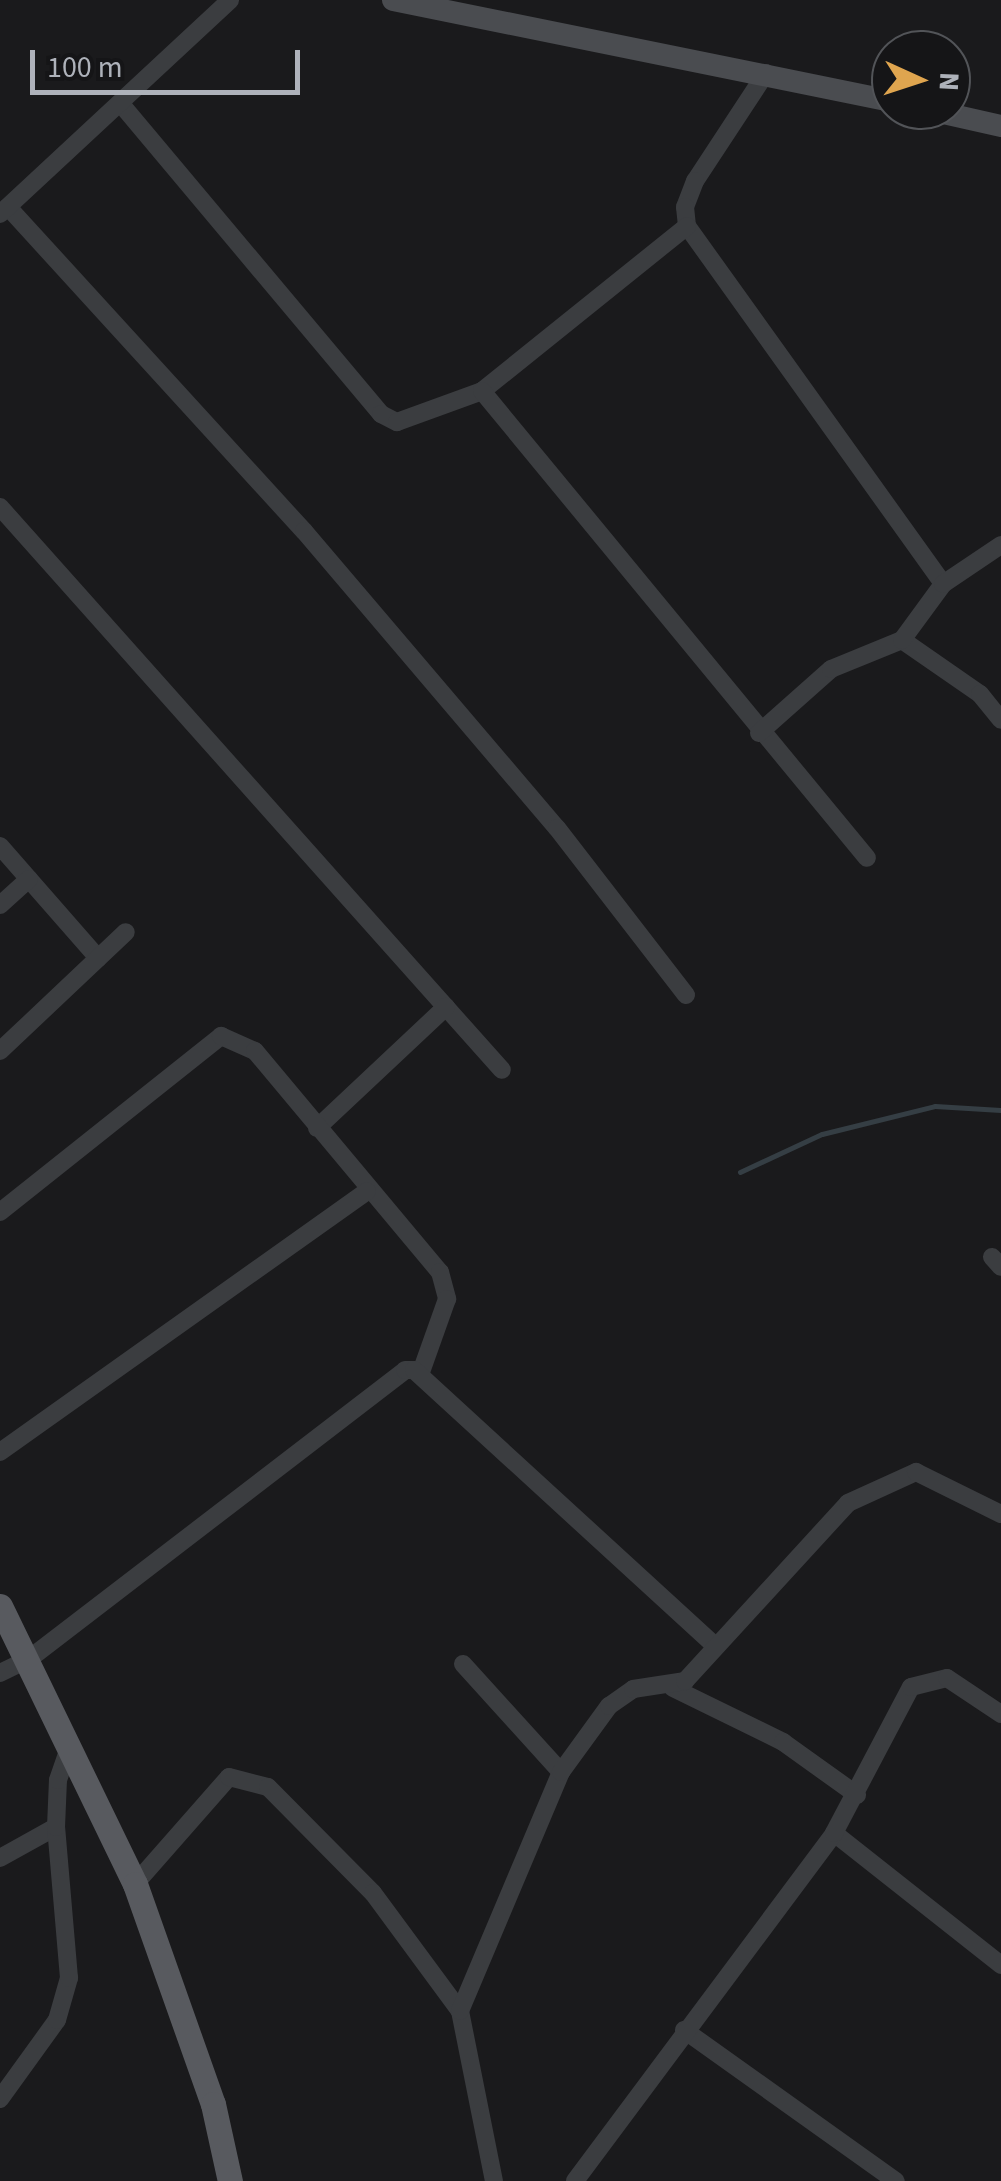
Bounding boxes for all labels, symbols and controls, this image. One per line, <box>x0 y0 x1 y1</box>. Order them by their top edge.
scale bar <box>35 30 305 92</box>
north arrow <box>871 30 971 130</box>
text: 100 m <box>47 46 123 89</box>
text: N <box>929 71 969 92</box>

